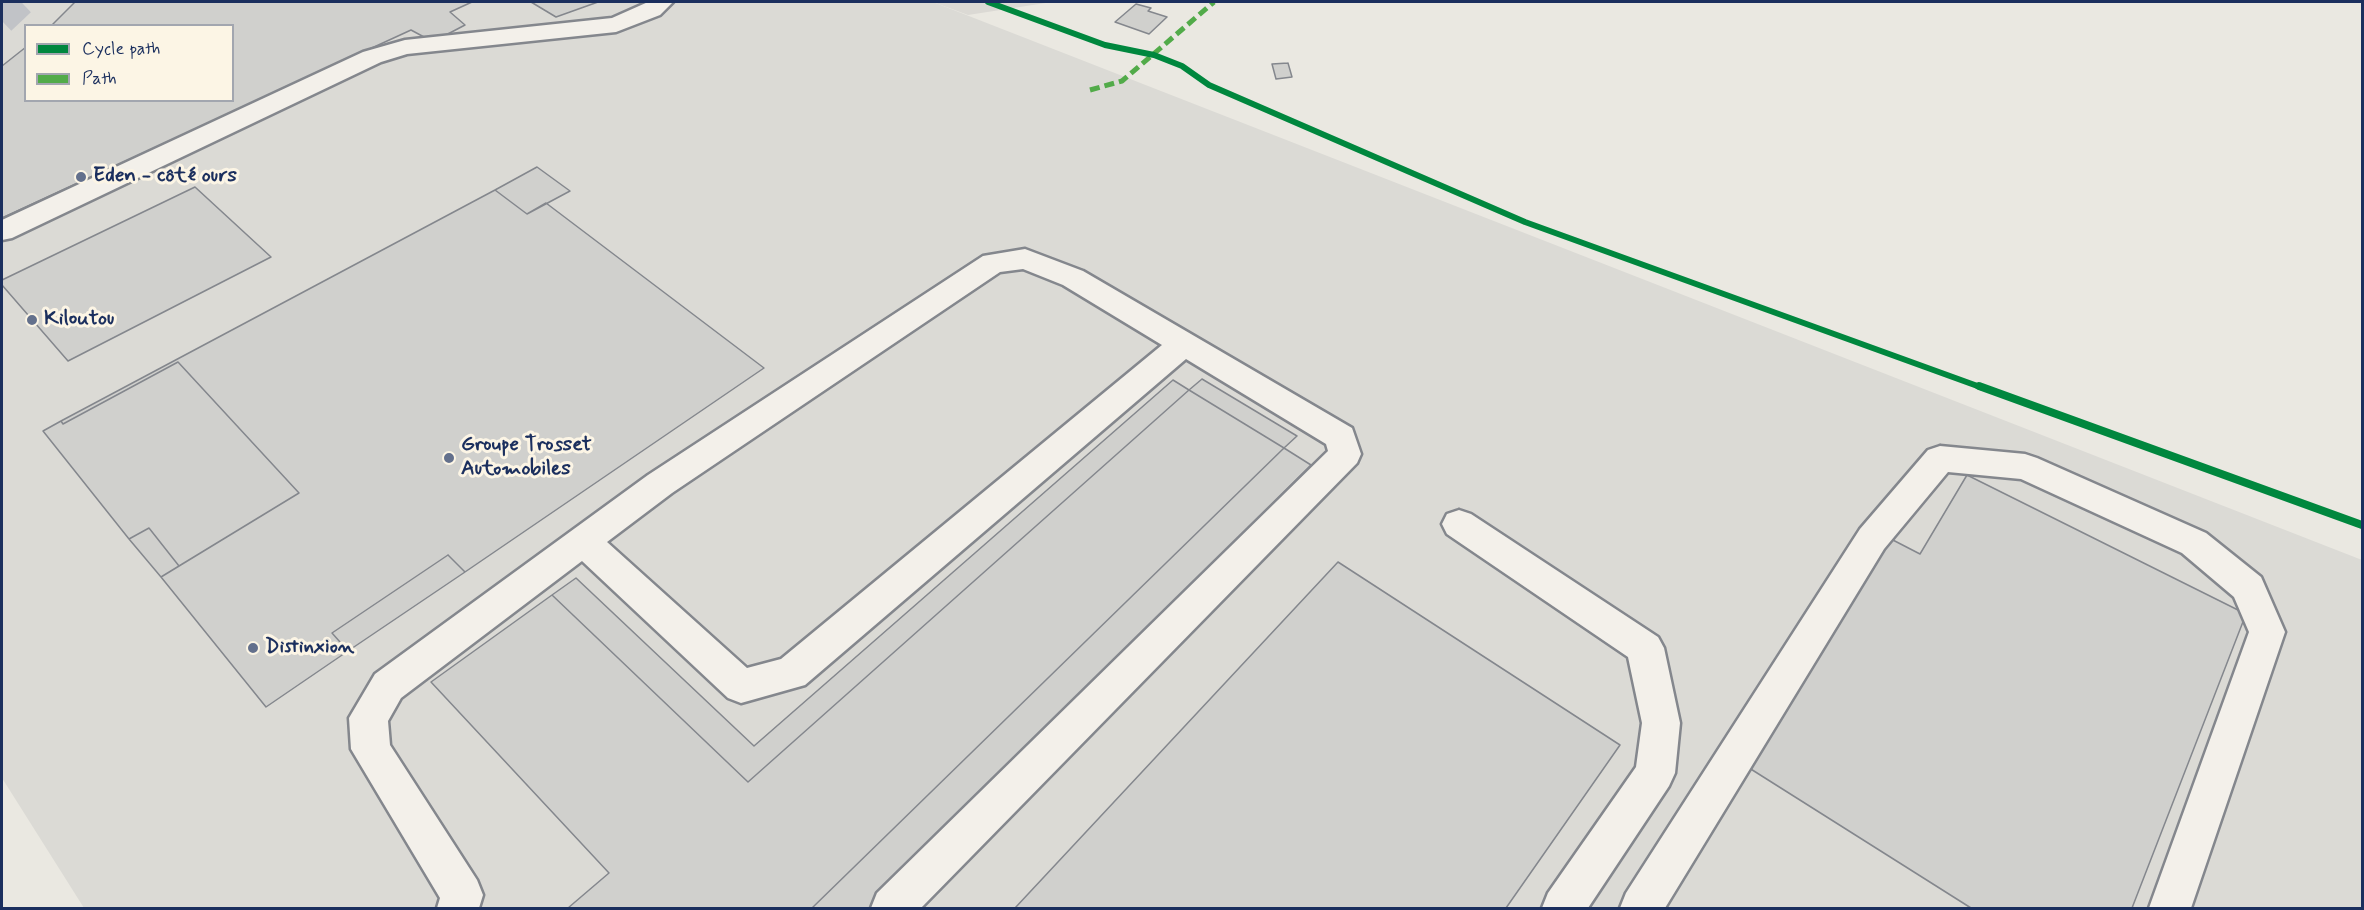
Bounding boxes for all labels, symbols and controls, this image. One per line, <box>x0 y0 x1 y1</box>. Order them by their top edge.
legend <box>24 24 234 102</box>
text: Cycle path <box>82 37 160 61</box>
text: Path <box>82 67 117 91</box>
place label: Eden - côté ours <box>93 164 237 190</box>
marker: Eden - côté ours <box>74 170 88 184</box>
place label: Kiloutou <box>44 307 114 333</box>
marker: Kiloutou <box>25 313 39 327</box>
place label: Groupe Trosset Automobiles <box>461 433 592 483</box>
marker: Groupe Trosset Automobiles <box>442 451 456 465</box>
place label: Distinxion <box>265 635 354 661</box>
marker: Distinxion <box>246 641 260 655</box>

